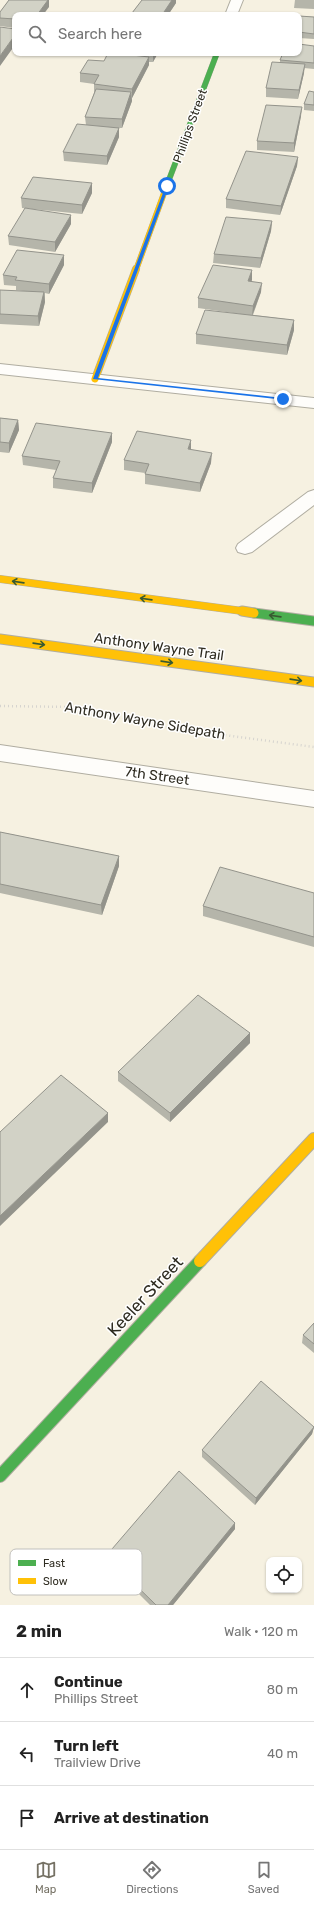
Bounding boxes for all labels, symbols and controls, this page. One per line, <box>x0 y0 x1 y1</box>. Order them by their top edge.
search box <box>12 12 302 56</box>
icon: search <box>26 23 48 45</box>
text: Search here <box>58 25 142 43</box>
street label: Phillips Street <box>170 87 210 165</box>
route start <box>158 177 176 195</box>
route end <box>274 390 292 408</box>
one-way arrow <box>12 578 25 586</box>
one-way arrow <box>140 595 153 603</box>
one-way arrow <box>269 612 282 620</box>
street label: Anthony Wayne Trail <box>93 629 225 665</box>
one-way arrow <box>32 640 45 648</box>
one-way arrow <box>160 658 173 666</box>
one-way arrow <box>289 676 302 684</box>
street label: Anthony Wayne Sidepath <box>63 698 227 744</box>
street label: 7th Street <box>124 763 191 789</box>
street label: Keeler Street <box>103 1252 187 1340</box>
legend <box>10 1549 142 1595</box>
text: Fast <box>43 1557 66 1570</box>
map controls <box>266 1557 302 1593</box>
button: locate <box>266 1557 302 1593</box>
text: Slow <box>43 1575 68 1588</box>
text: 2 min <box>16 1621 62 1641</box>
text: Walk · 120 m <box>224 1624 298 1639</box>
text: Continue <box>54 1673 123 1691</box>
icon: ahead <box>16 1679 38 1701</box>
text: 80 m <box>267 1682 298 1697</box>
text: Phillips Street <box>54 1691 138 1706</box>
text: Turn left <box>54 1737 119 1755</box>
icon: left <box>16 1743 38 1765</box>
text: 40 m <box>267 1746 298 1761</box>
text: Trailview Drive <box>54 1755 141 1770</box>
icon: arrive <box>16 1807 38 1829</box>
text: Arrive at destination <box>54 1809 209 1827</box>
tab: Map <box>35 1859 57 1896</box>
tab: Directions <box>126 1859 178 1896</box>
tab: Saved <box>248 1859 279 1896</box>

